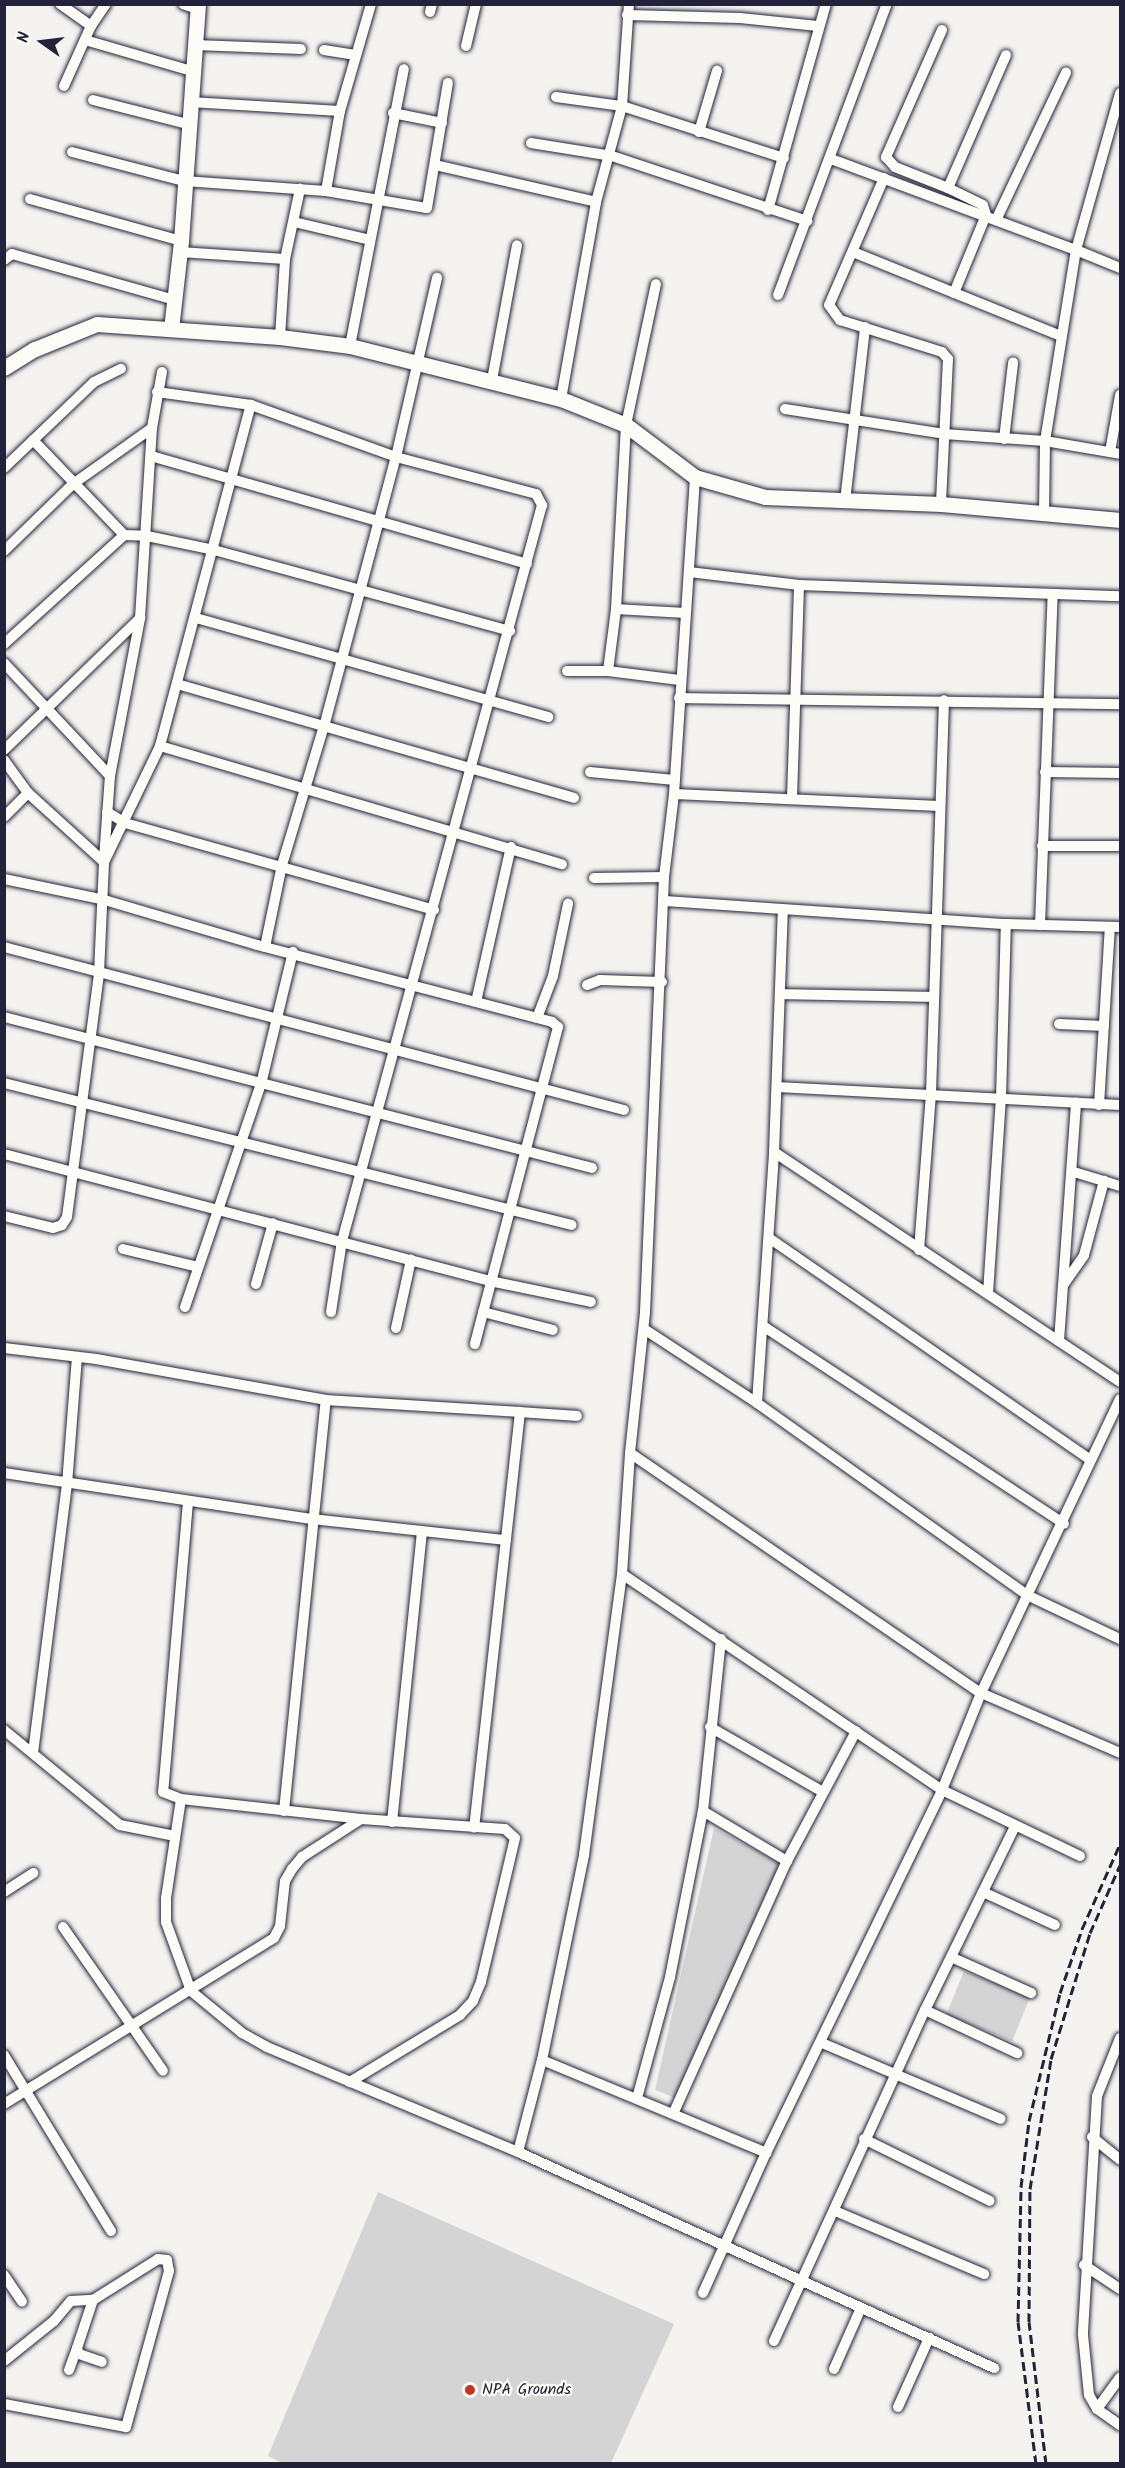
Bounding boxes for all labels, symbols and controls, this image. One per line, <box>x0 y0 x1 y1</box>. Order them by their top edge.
north arrow <box>12 12 72 72</box>
text: N <box>11 30 37 45</box>
place label: NPA Grounds <box>482 2380 571 2400</box>
marker: NPA Grounds <box>463 2383 477 2397</box>

